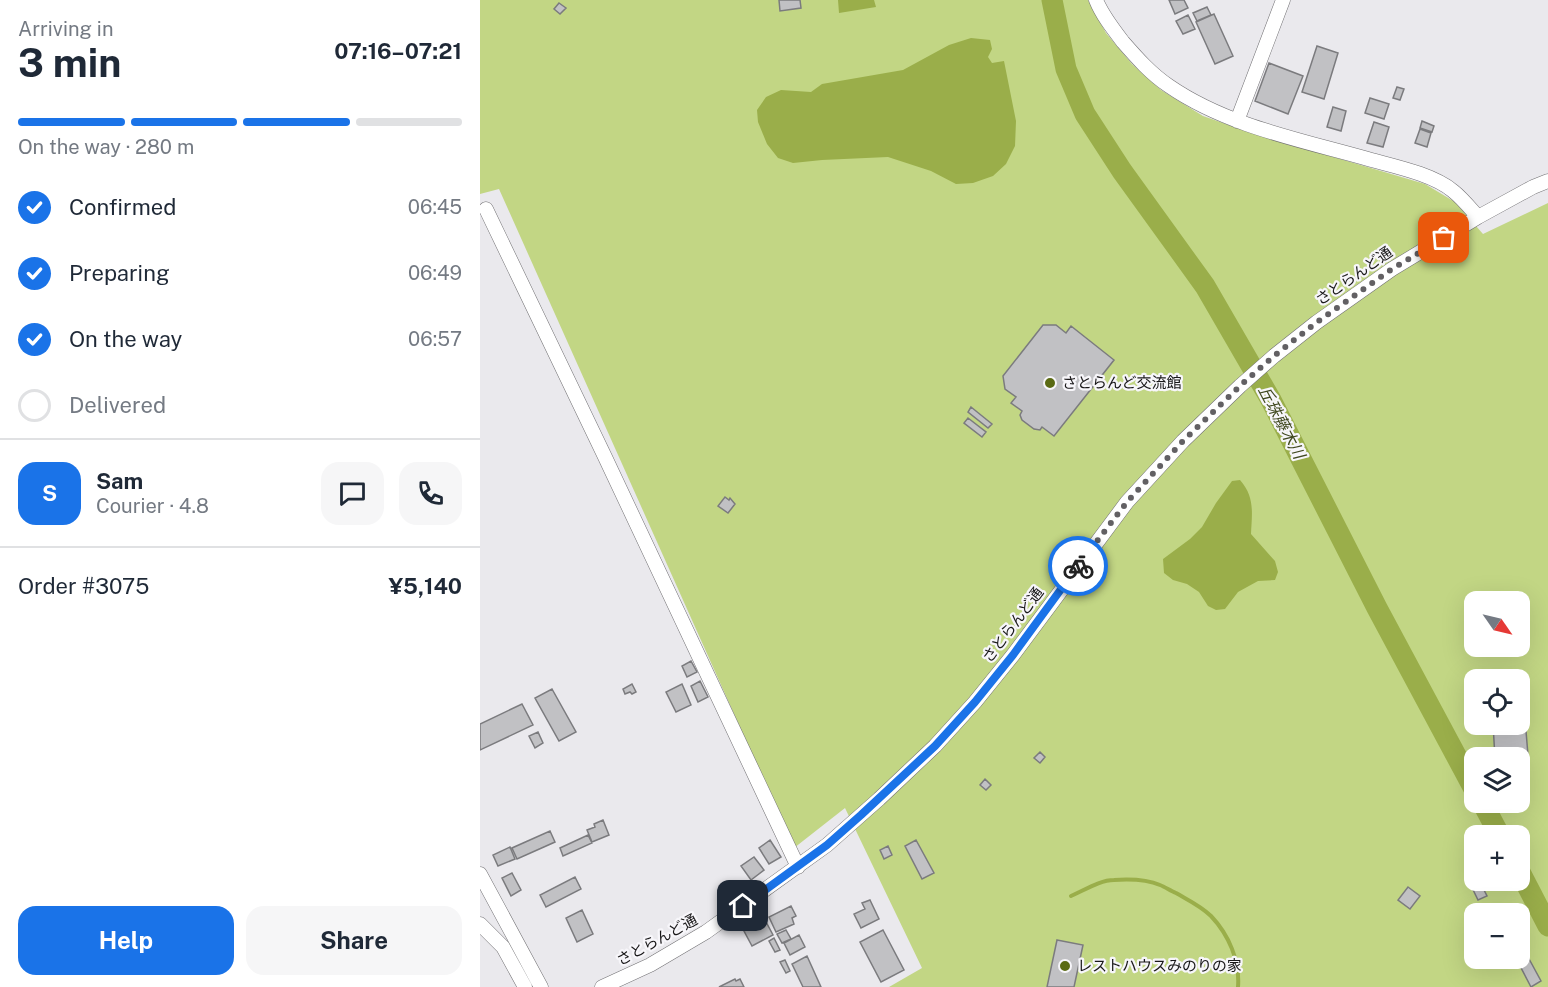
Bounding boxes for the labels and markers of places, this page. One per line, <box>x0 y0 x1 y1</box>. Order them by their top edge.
pin <box>1418 212 1469 263</box>
place label: さとらんど交流館 <box>1062 374 1182 391</box>
marker: さとらんど交流館 <box>1043 376 1057 390</box>
pin <box>717 880 768 931</box>
place label: レストハウスみのりの家 <box>1077 957 1242 974</box>
marker: レストハウスみのりの家 <box>1058 959 1072 973</box>

